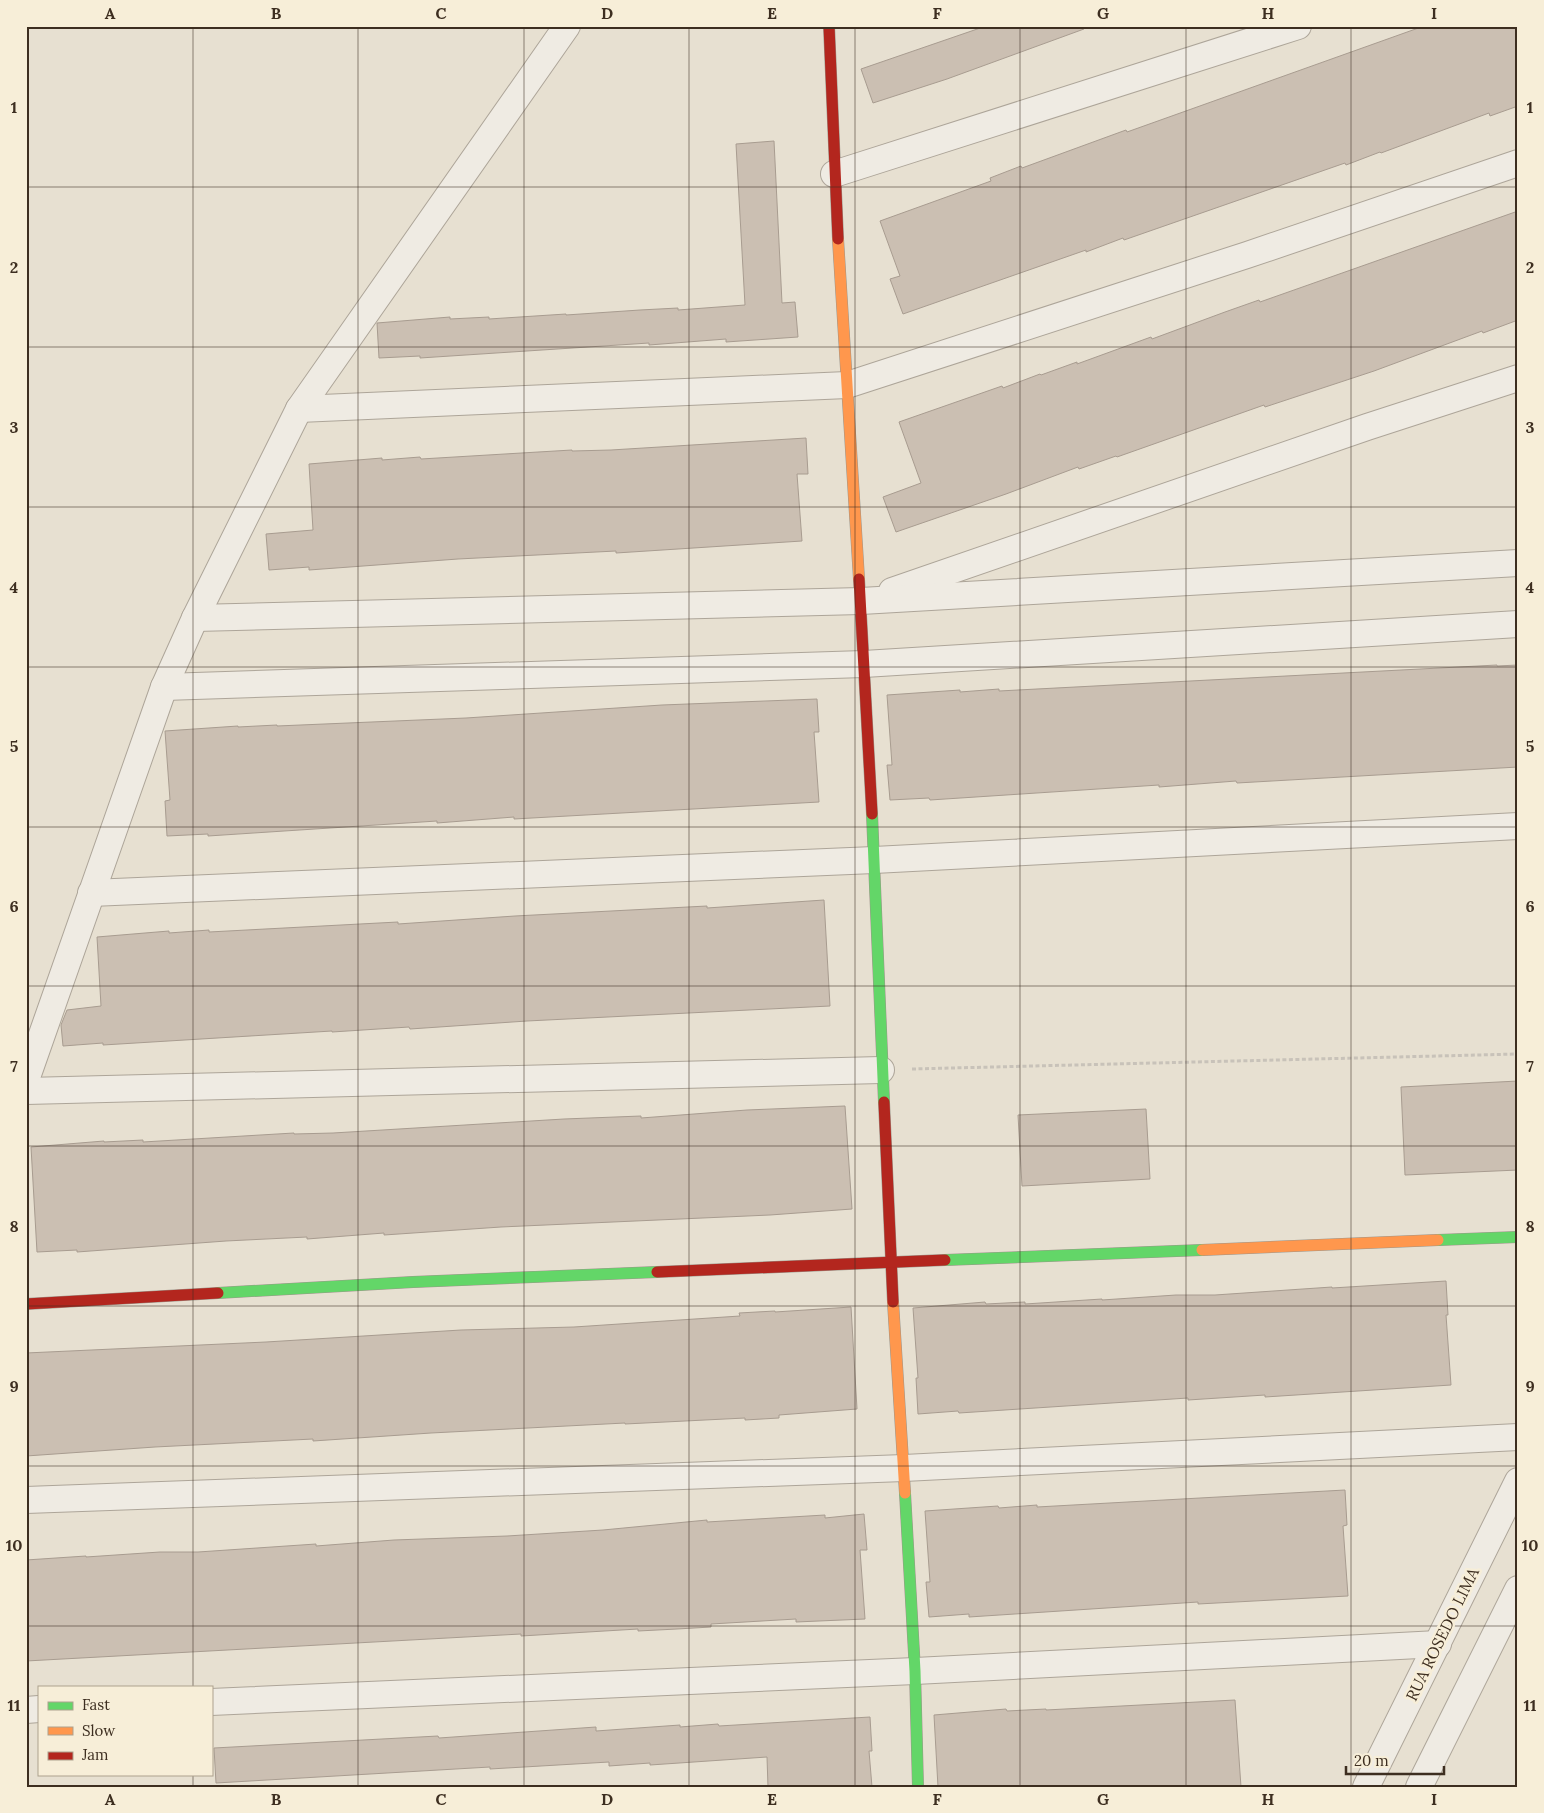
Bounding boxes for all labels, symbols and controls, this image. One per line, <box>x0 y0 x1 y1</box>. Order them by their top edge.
text: A <box>105 3 116 23</box>
text: B <box>271 3 282 23</box>
text: C <box>435 3 447 23</box>
text: D <box>601 3 613 23</box>
text: E <box>767 3 777 23</box>
text: F <box>932 3 942 23</box>
text: G <box>1097 3 1109 23</box>
text: H <box>1262 3 1275 23</box>
text: I <box>1431 3 1437 23</box>
text: 1 <box>11 97 17 117</box>
text: 1 <box>1527 97 1533 117</box>
text: 2 <box>10 257 18 277</box>
text: 2 <box>1526 257 1534 277</box>
text: 3 <box>10 417 19 437</box>
text: 3 <box>1526 417 1535 437</box>
text: 4 <box>10 577 19 597</box>
text: 4 <box>1526 577 1535 597</box>
text: 5 <box>10 736 19 756</box>
text: 5 <box>1526 736 1535 756</box>
text: 6 <box>9 896 19 916</box>
text: 6 <box>1525 896 1535 916</box>
text: 7 <box>10 1056 18 1076</box>
text: 7 <box>1526 1056 1534 1076</box>
text: 8 <box>9 1216 19 1236</box>
text: 8 <box>1525 1216 1535 1236</box>
text: 9 <box>9 1376 19 1396</box>
text: 9 <box>1525 1376 1535 1396</box>
text: 10 <box>6 1535 22 1555</box>
text: 10 <box>1522 1535 1538 1555</box>
street label: RUA ROSEDO LIMA <box>1401 1563 1483 1704</box>
legend <box>38 1686 212 1776</box>
text: 11 <box>8 1695 21 1715</box>
text: Fast <box>82 1695 110 1714</box>
text: 11 <box>1524 1695 1537 1715</box>
text: Slow <box>82 1721 115 1740</box>
scale bar <box>1346 1743 1444 1775</box>
text: Jam <box>81 1745 109 1764</box>
text: 20 m <box>1354 1751 1389 1770</box>
text: A <box>105 1789 116 1809</box>
text: B <box>271 1789 282 1809</box>
text: C <box>435 1789 447 1809</box>
text: D <box>601 1789 613 1809</box>
text: E <box>767 1789 777 1809</box>
text: F <box>932 1789 942 1809</box>
text: G <box>1097 1789 1109 1809</box>
text: H <box>1262 1789 1275 1809</box>
text: I <box>1431 1789 1437 1809</box>

